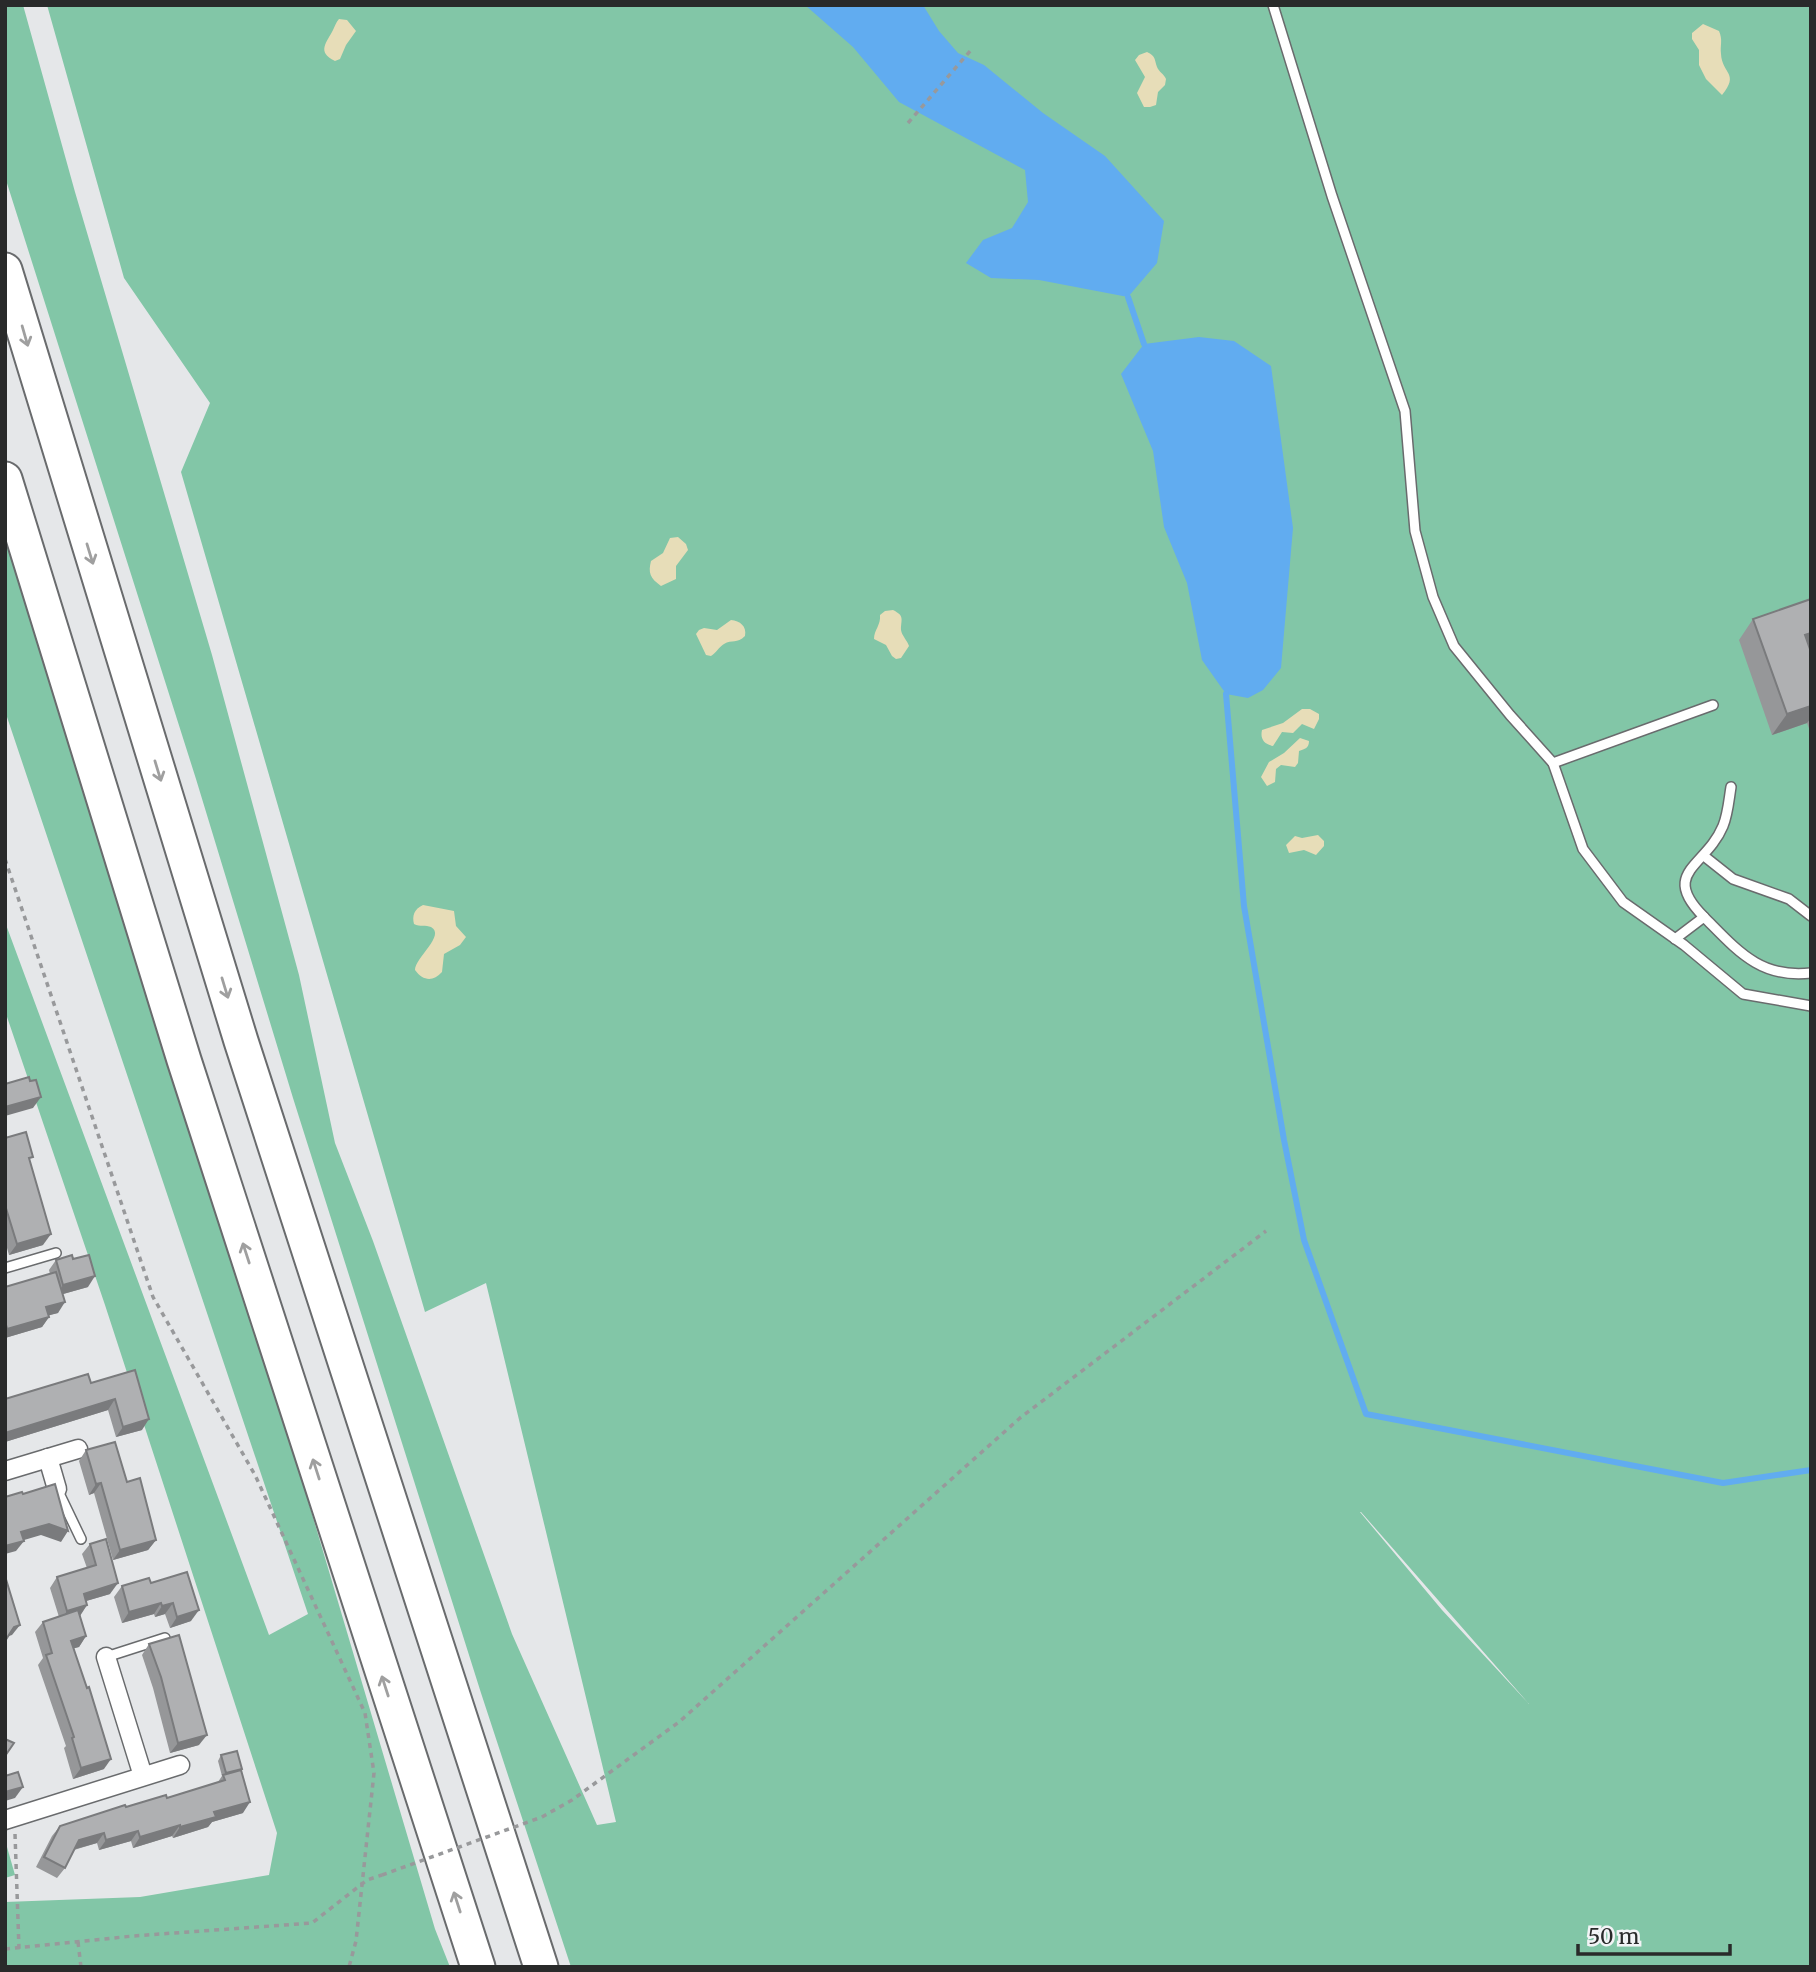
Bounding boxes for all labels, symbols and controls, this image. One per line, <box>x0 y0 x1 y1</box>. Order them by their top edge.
one-way arrow <box>19 325 32 347</box>
one-way arrow <box>85 542 98 564</box>
one-way arrow <box>152 760 165 782</box>
one-way arrow <box>219 977 232 999</box>
one-way arrow <box>239 1242 251 1264</box>
one-way arrow <box>308 1459 321 1481</box>
one-way arrow <box>378 1675 391 1697</box>
one-way arrow <box>449 1891 462 1913</box>
scale bar <box>1578 1912 1730 1956</box>
text: 50 m <box>1588 1923 1639 1950</box>

